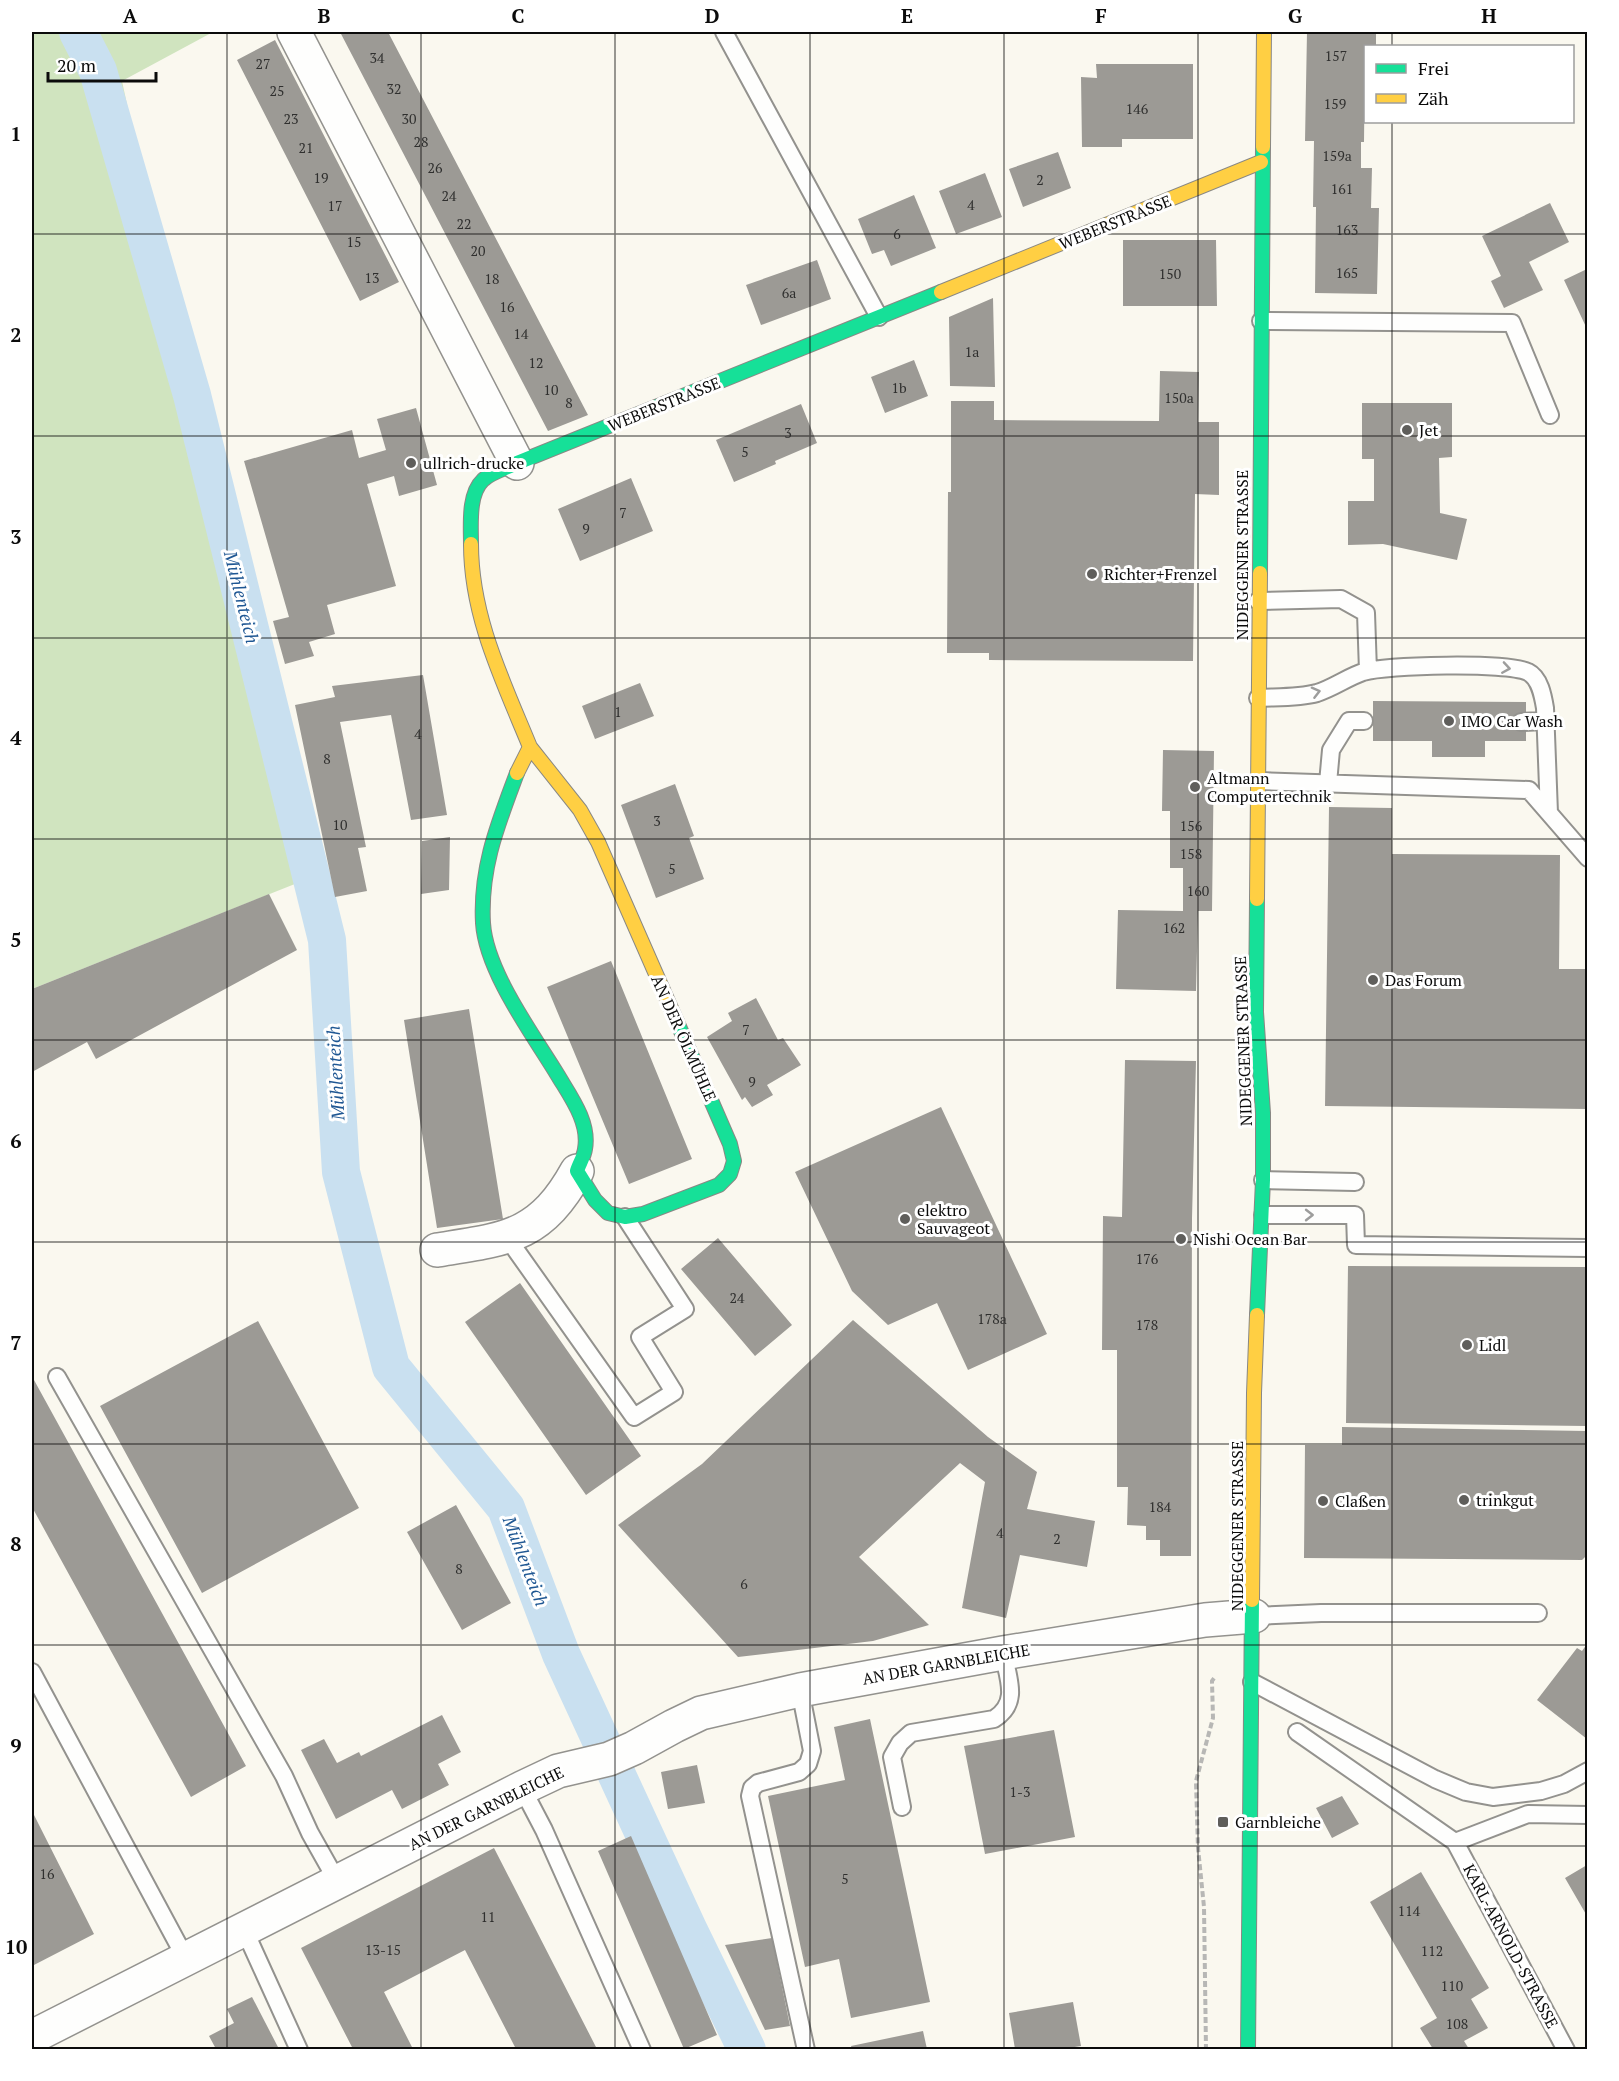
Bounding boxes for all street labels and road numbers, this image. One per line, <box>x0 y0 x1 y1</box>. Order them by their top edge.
street label: WEBERSTRASSE <box>1055 189 1175 255</box>
street label: WEBERSTRASSE <box>604 371 724 437</box>
street label: NIDEGGENER STRASSE <box>1231 470 1253 640</box>
street label: NIDEGGENER STRASSE <box>1229 955 1257 1127</box>
street label: AN DER ÖLMÜHLE <box>646 971 722 1105</box>
street label: NIDEGGENER STRASSE <box>1226 1441 1248 1611</box>
street label: AN DER GARNBLEICHE <box>860 1638 1032 1690</box>
street label: AN DER GARNBLEICHE <box>405 1761 567 1855</box>
street label: KARL-ARNOLD-STRASSE <box>1458 1860 1564 2032</box>

